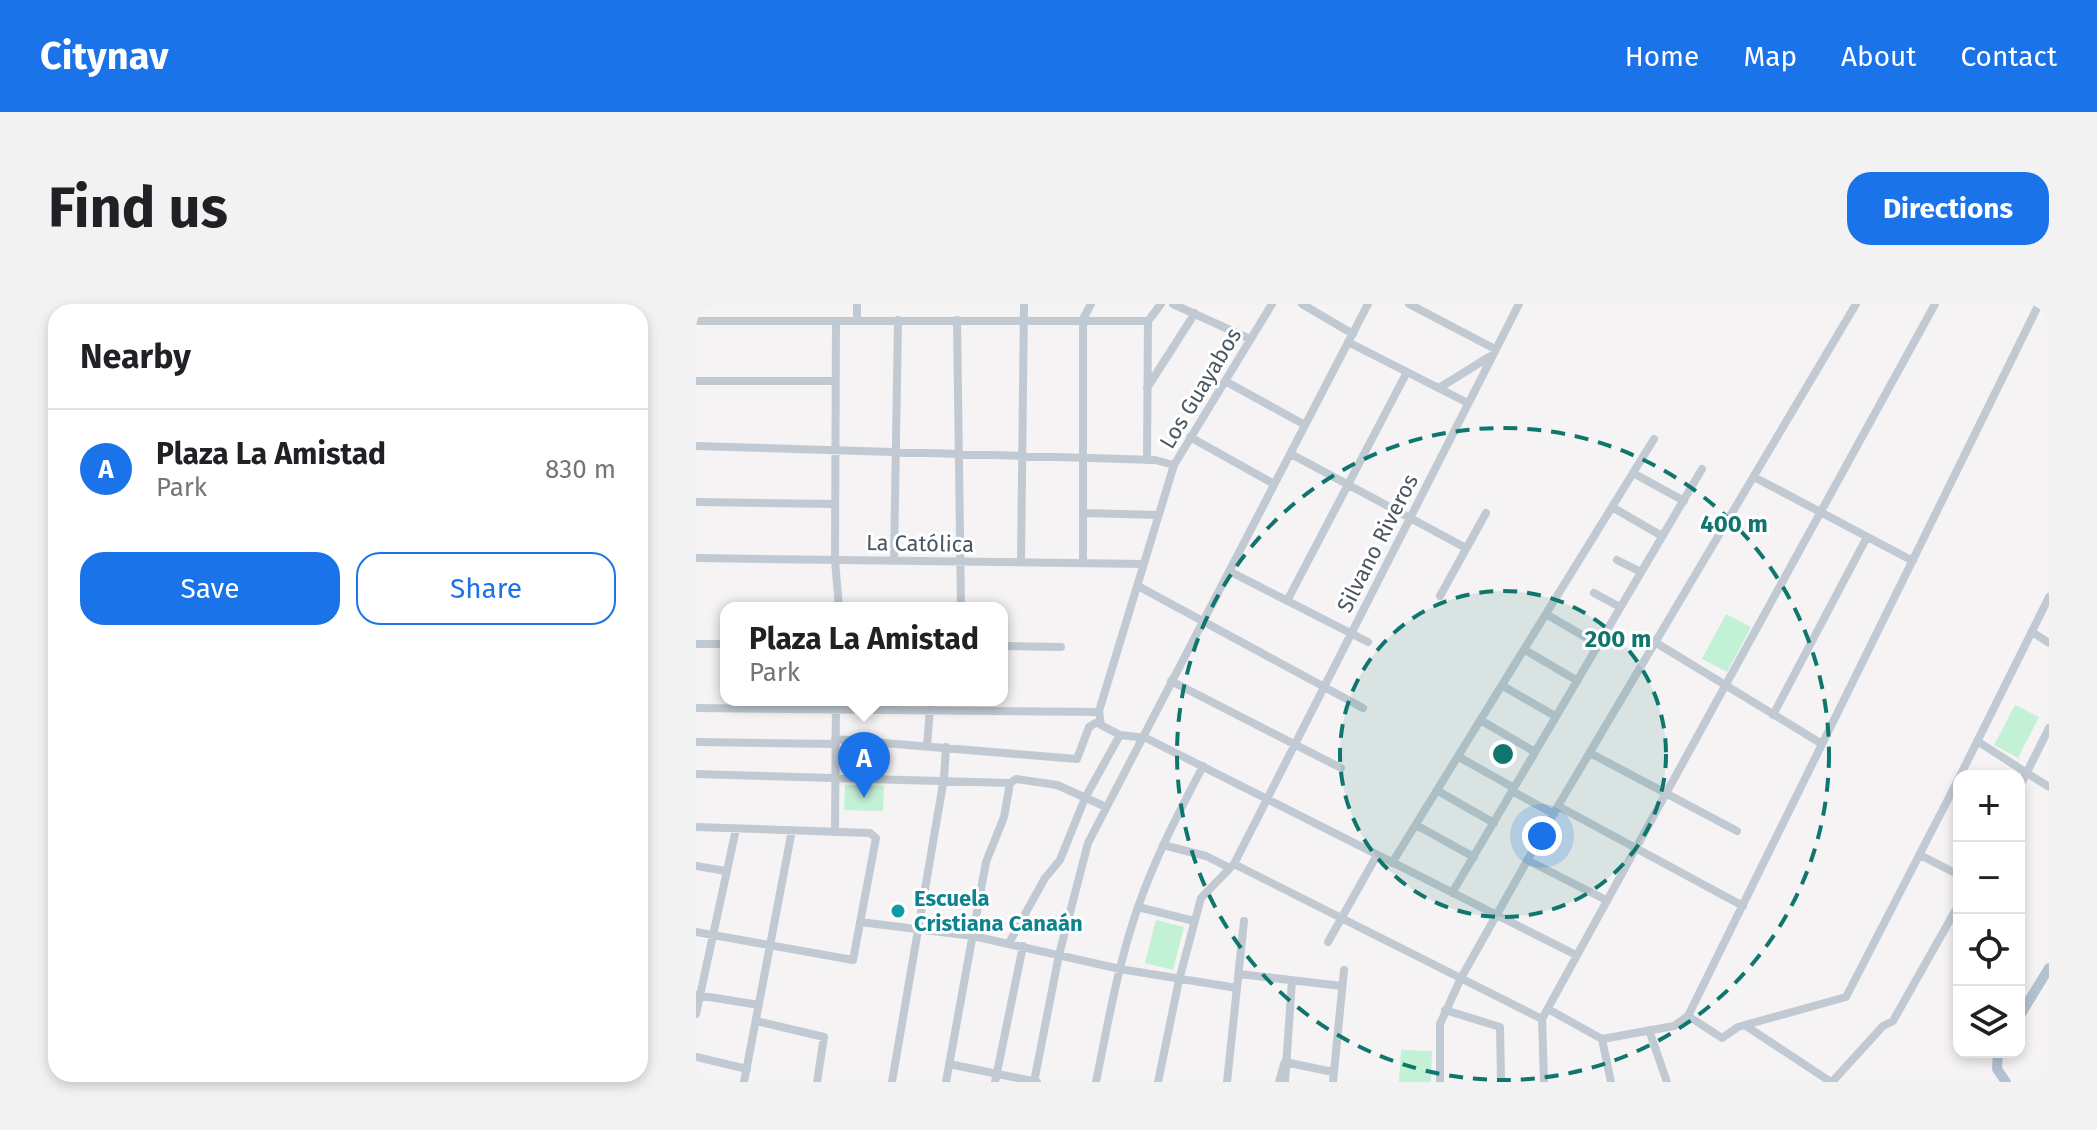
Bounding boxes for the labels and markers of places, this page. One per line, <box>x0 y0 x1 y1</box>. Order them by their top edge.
pin: A <box>838 732 890 798</box>
centre of rings <box>1489 740 1517 768</box>
place label: Escuela Cristiana Canaán <box>914 885 1083 937</box>
marker: Escuela Cristiana Canaán <box>889 902 907 920</box>

